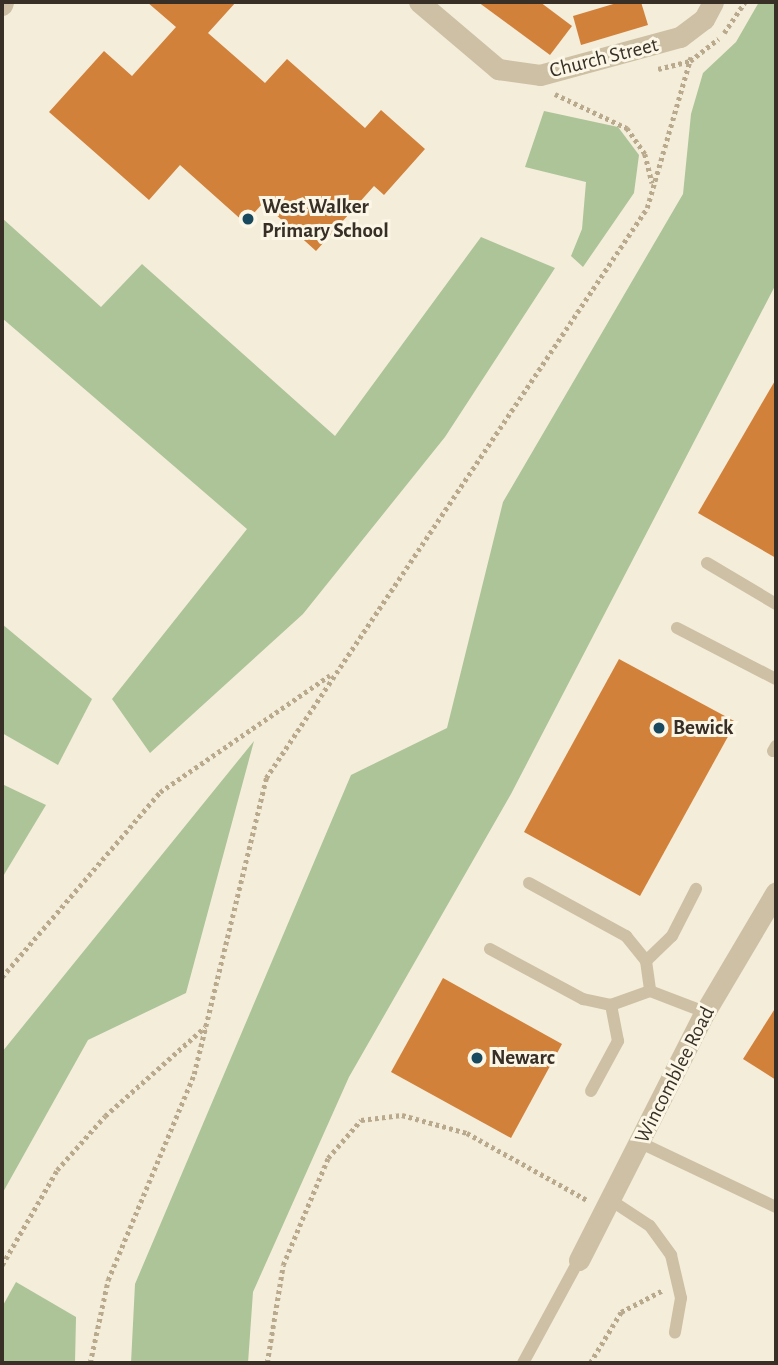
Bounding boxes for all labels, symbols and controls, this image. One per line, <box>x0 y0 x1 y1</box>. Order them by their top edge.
street label: Church Street <box>547 32 661 84</box>
place label: West Walker Primary School <box>262 194 389 244</box>
marker: West Walker Primary School <box>240 211 256 227</box>
place label: Bewick <box>673 715 733 741</box>
marker: Bewick <box>651 720 667 736</box>
street label: Wincomblee Road <box>630 1002 720 1148</box>
place label: Newarc <box>491 1045 555 1071</box>
marker: Newarc <box>469 1050 485 1066</box>

